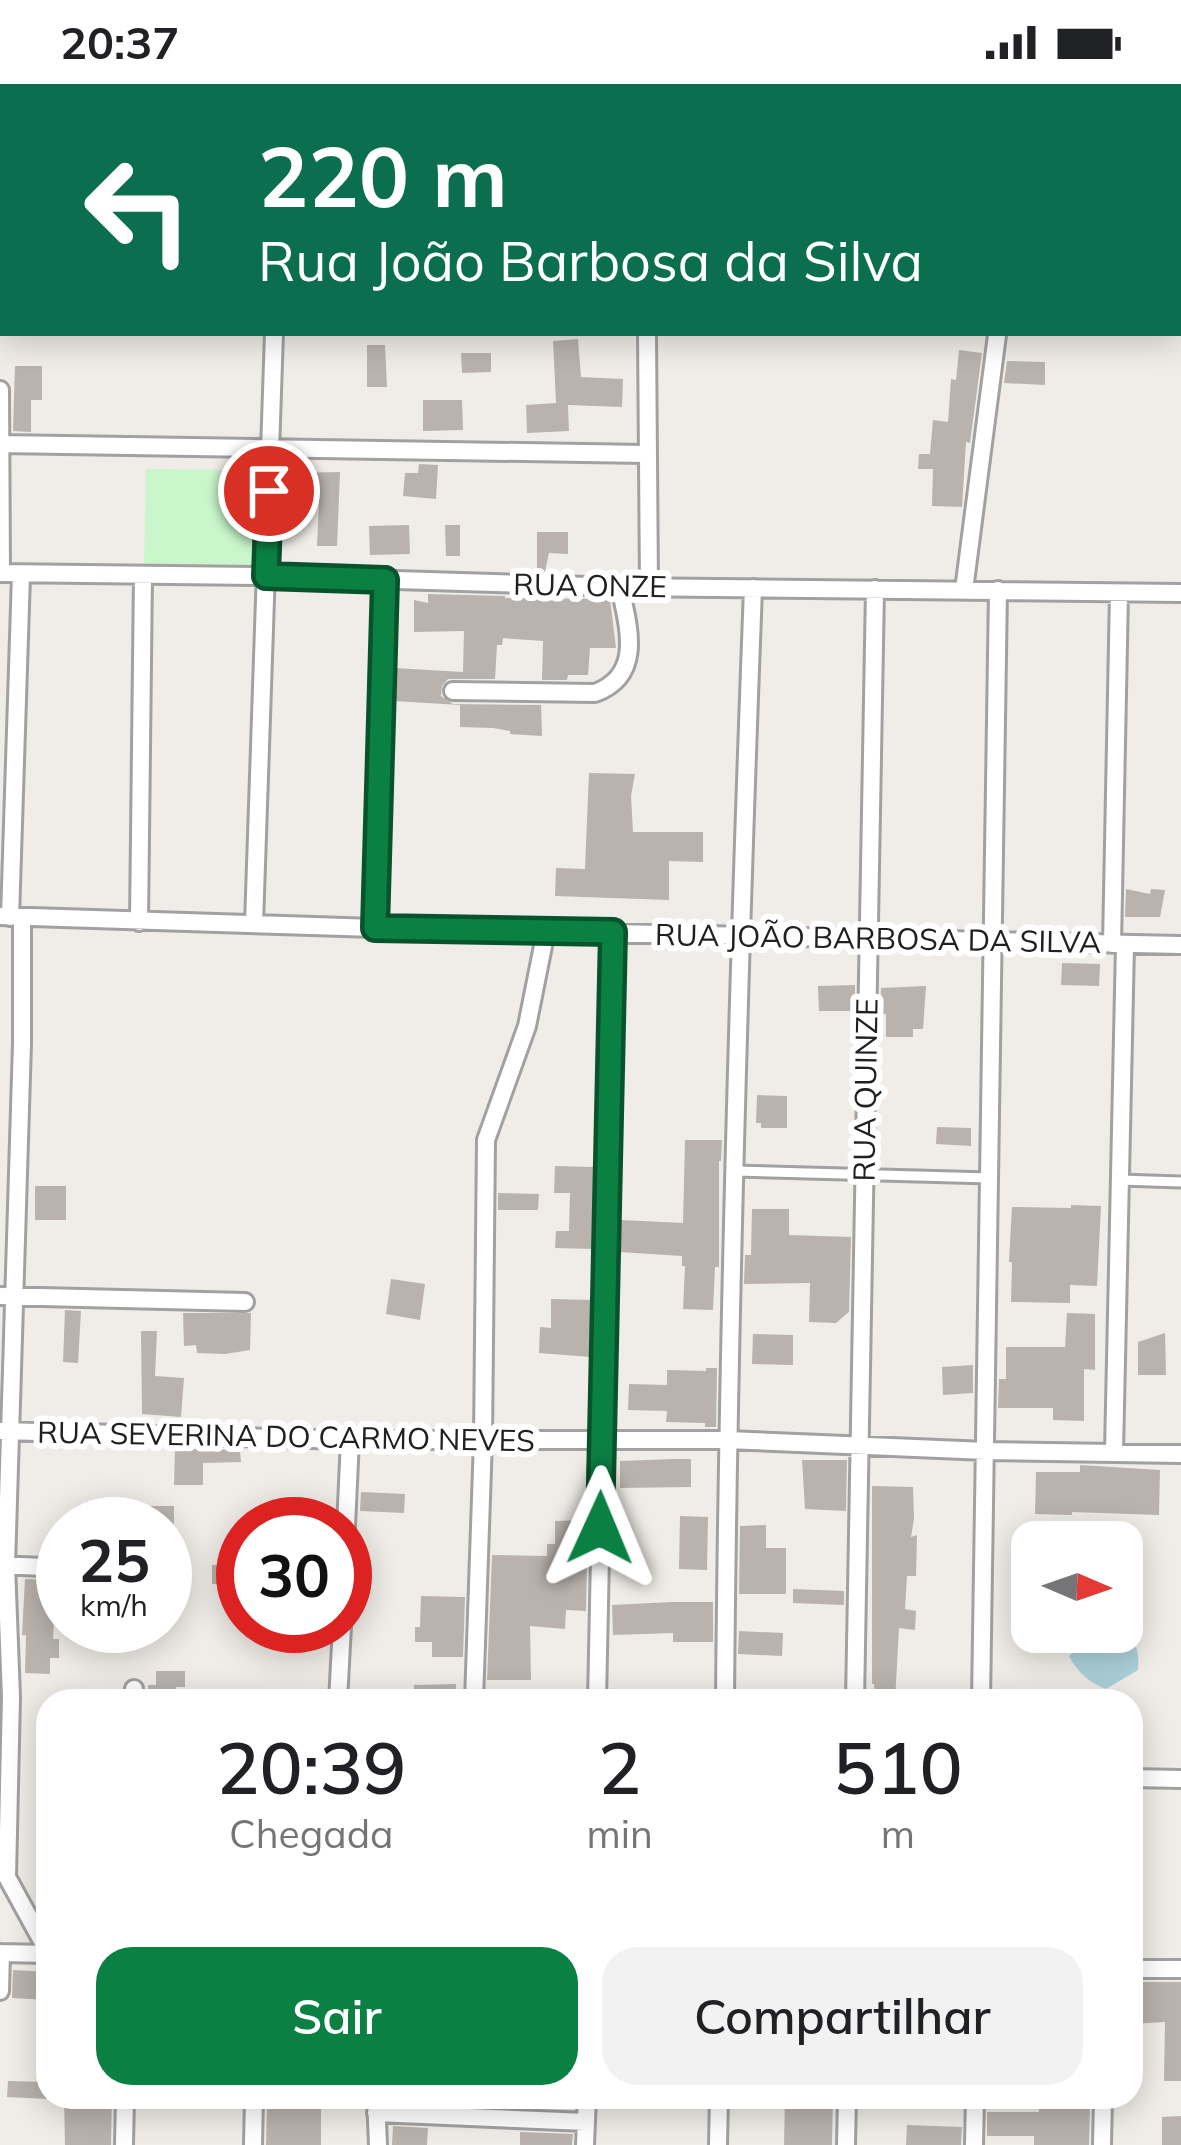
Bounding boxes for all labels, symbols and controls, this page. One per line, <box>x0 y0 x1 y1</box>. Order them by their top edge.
text: 20:37 <box>60 14 179 70</box>
text: 220 m <box>258 123 508 228</box>
icon: left <box>60 132 216 288</box>
text: Rua João Barbosa da Silva <box>258 227 923 295</box>
pin <box>218 440 320 542</box>
icon: arrive <box>236 458 302 524</box>
street label: RUA ONZE <box>513 565 667 605</box>
street label: RUA JOÃO BARBOSA DA SILVA <box>655 915 1101 961</box>
street label: RUA QUINZE <box>844 998 886 1182</box>
street label: RUA SEVERINA DO CARMO NEVES <box>37 1413 535 1459</box>
position arrow <box>537 1465 663 1591</box>
speed limit sign: 30 <box>216 1497 372 1653</box>
north arrow <box>1011 1521 1143 1653</box>
map controls <box>1011 1521 1143 1653</box>
text: 25 <box>78 1522 150 1597</box>
text: km/h <box>80 1586 148 1624</box>
text: 20:39 <box>216 1722 406 1812</box>
text: 2 <box>598 1722 641 1812</box>
text: 510 <box>833 1722 963 1812</box>
text: Chegada <box>229 1809 393 1858</box>
text: min <box>586 1809 653 1858</box>
text: m <box>881 1809 915 1858</box>
button: Sair <box>96 1947 578 2085</box>
button: Compartilhar <box>602 1947 1083 2085</box>

